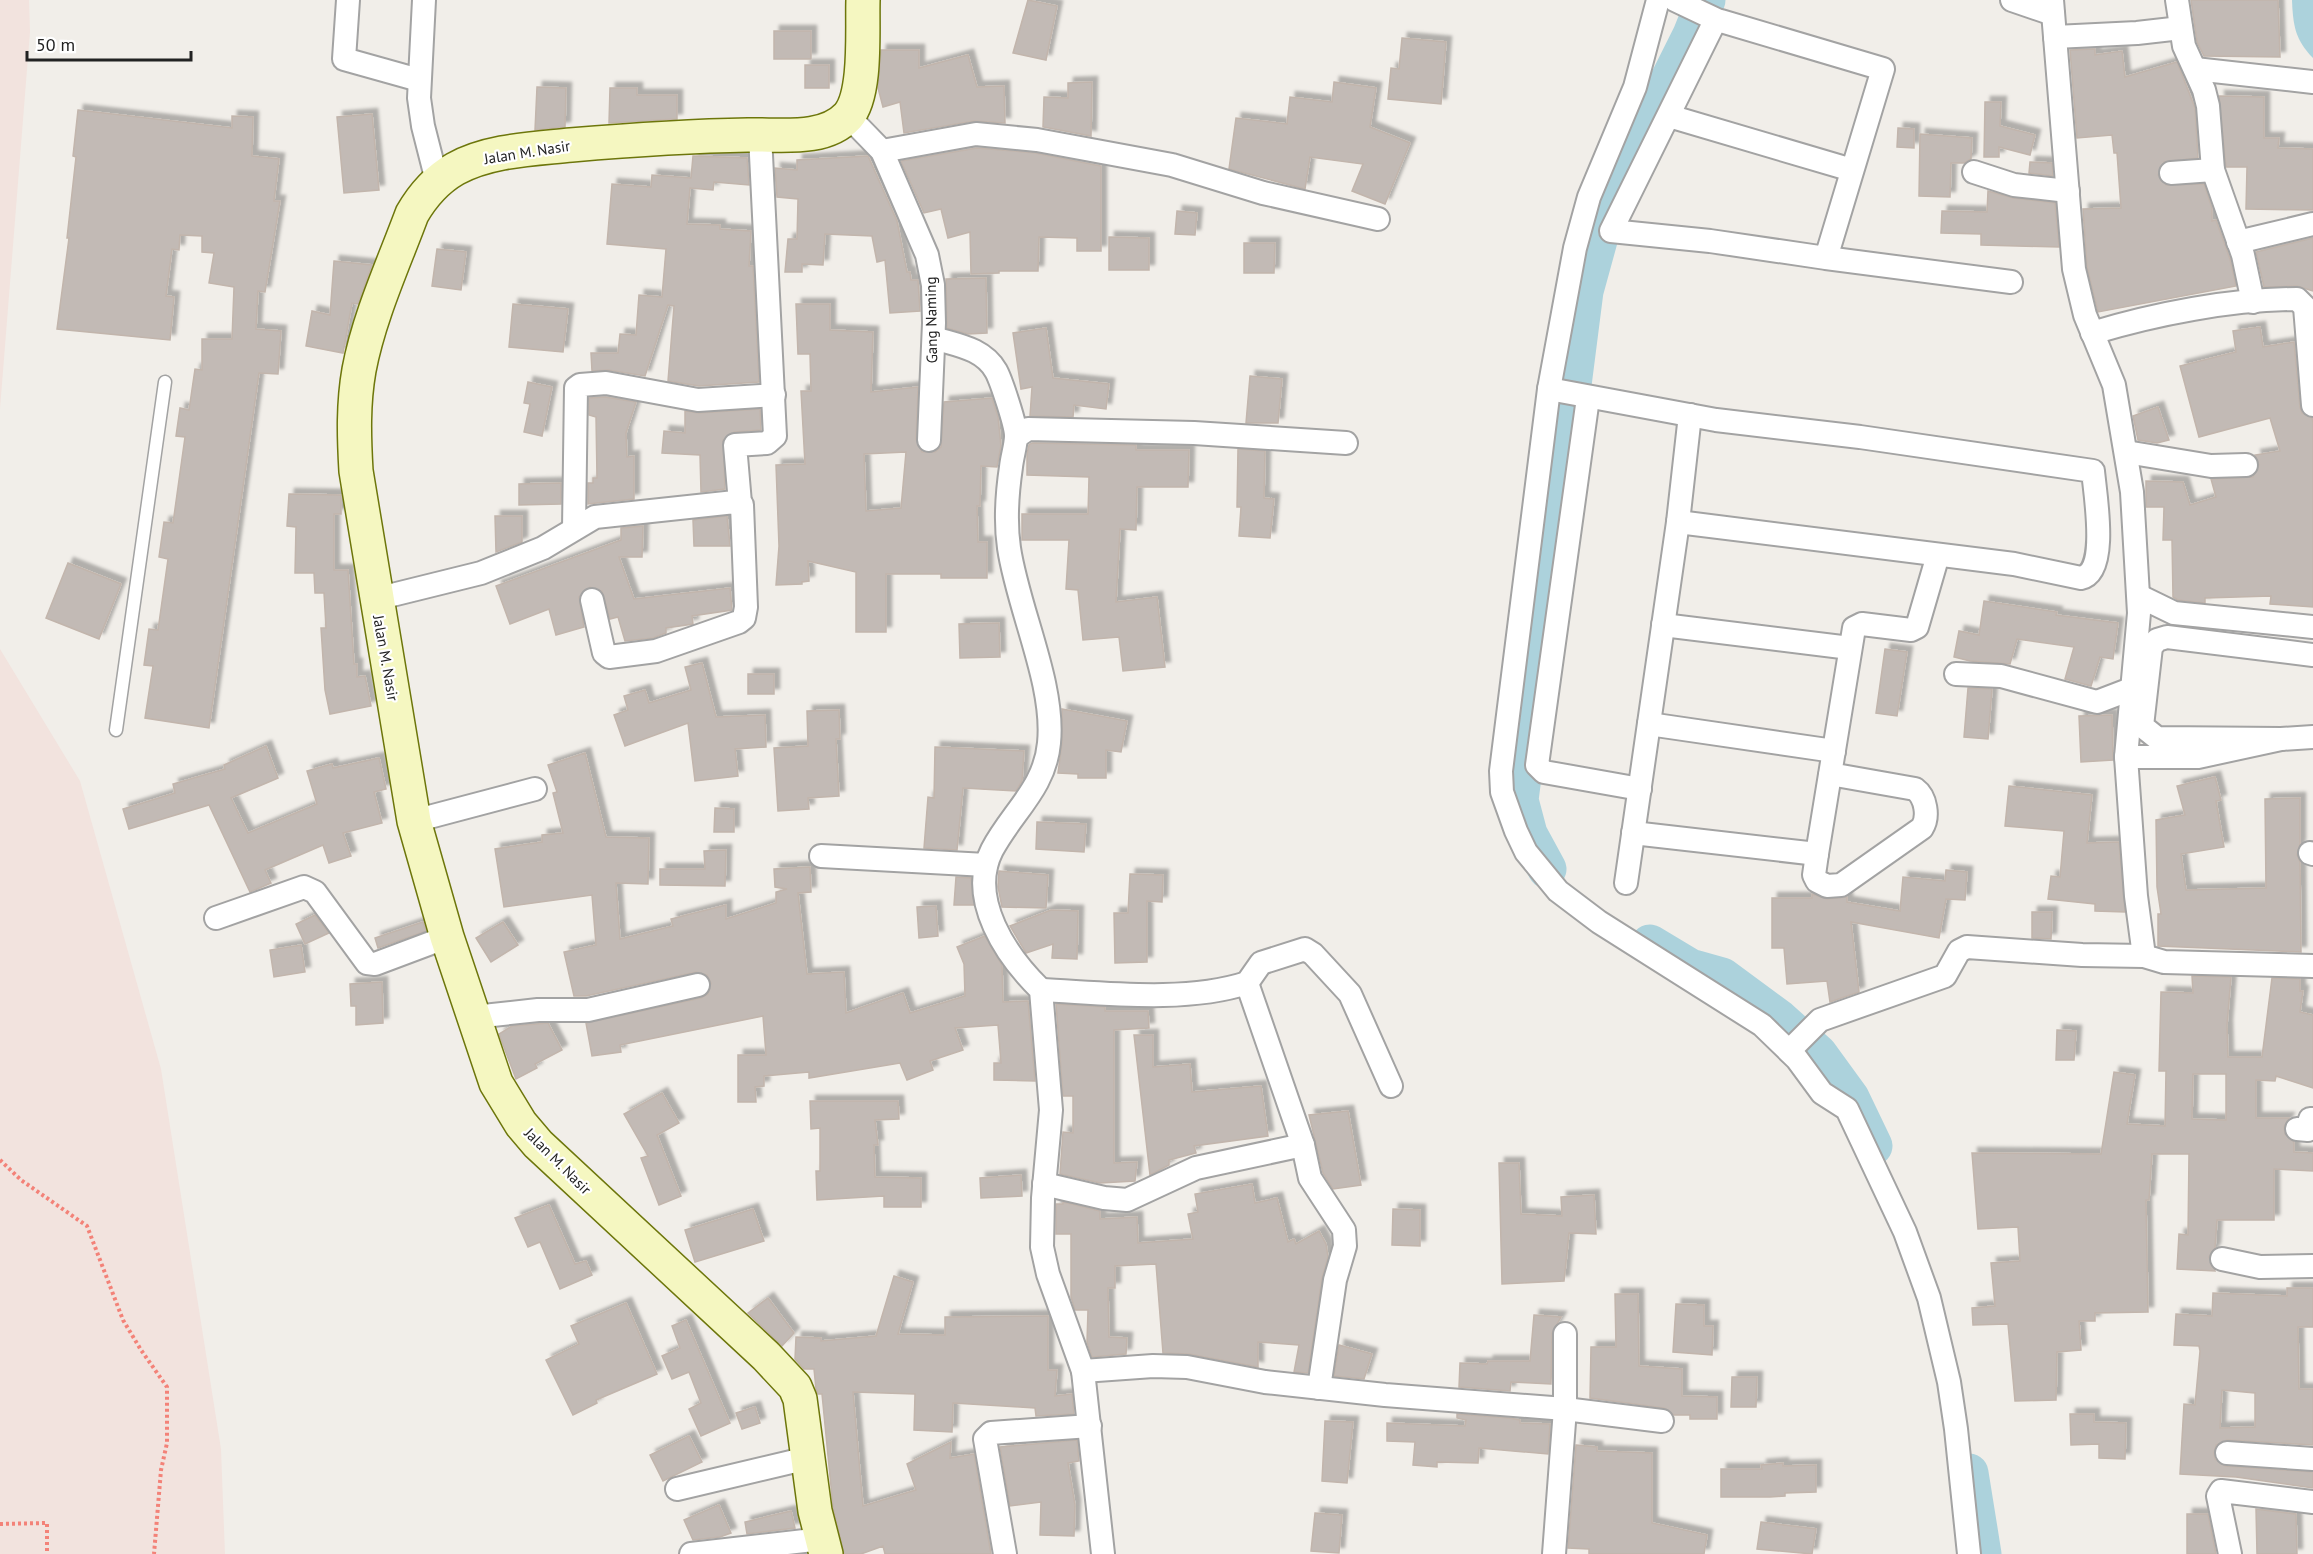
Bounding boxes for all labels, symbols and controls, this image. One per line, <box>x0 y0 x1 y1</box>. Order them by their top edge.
scale bar <box>27 24 190 62</box>
text: 50 m <box>36 33 75 56</box>
street label: Jalan M. Nasir <box>482 136 571 168</box>
street label: Gang Naming <box>921 276 941 364</box>
street label: Jalan M. Nasir <box>369 613 403 702</box>
street label: Jalan M. Nasir <box>520 1123 595 1198</box>

